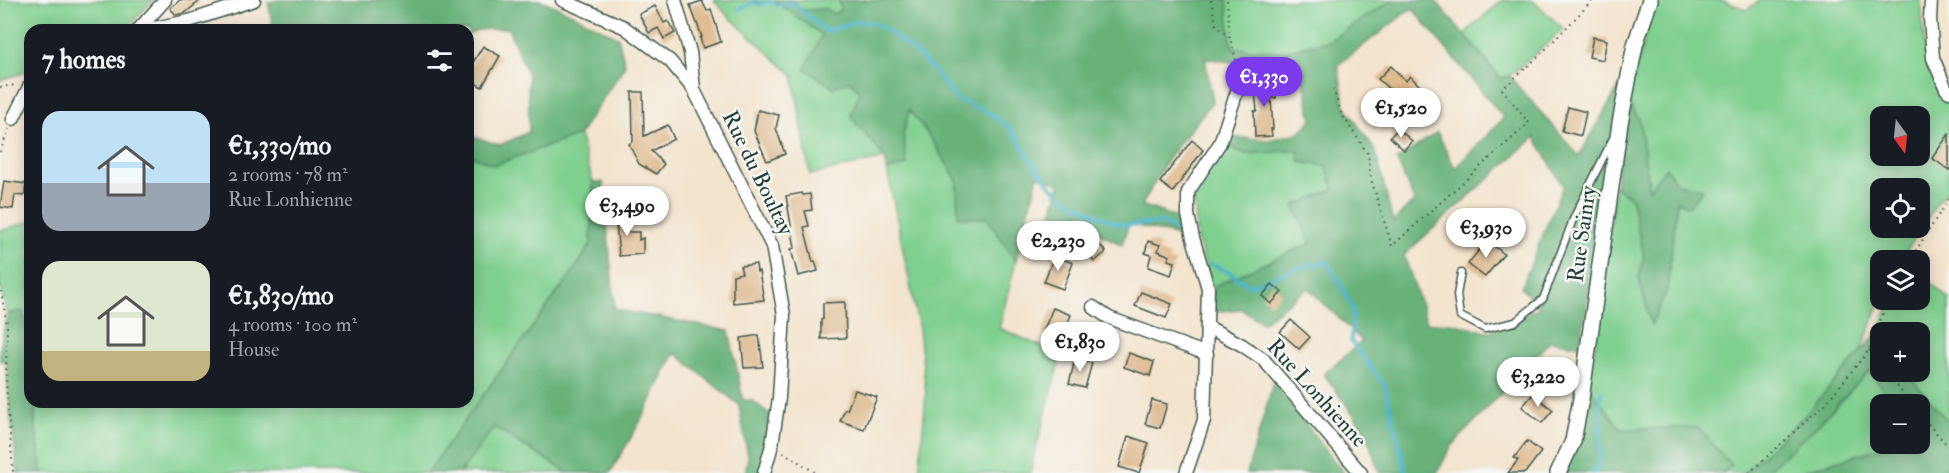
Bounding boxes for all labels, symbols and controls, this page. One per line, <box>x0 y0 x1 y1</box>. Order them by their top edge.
text: 7 homes <box>42 44 125 76</box>
icon: filters <box>423 44 456 77</box>
pin: €1,330 <box>1215 57 1313 108</box>
text: €1,330 <box>1239 64 1289 89</box>
pin: €1,520 <box>1352 88 1450 139</box>
text: €1,520 <box>1375 95 1427 120</box>
street label: Rue du Boultay <box>716 106 800 240</box>
north arrow <box>1870 106 1930 166</box>
map controls <box>1870 106 1930 454</box>
text: €1,330/mo <box>228 130 331 162</box>
icon: home <box>90 135 162 207</box>
text: 2 rooms · 78 m² <box>228 162 348 187</box>
button: locate <box>1870 178 1930 238</box>
street label: Rue Sainry <box>1561 184 1603 284</box>
pin: €3,490 <box>578 186 676 237</box>
text: Rue Lonhienne <box>228 187 353 212</box>
text: €3,490 <box>599 193 655 218</box>
pin: €3,930 <box>1437 208 1535 259</box>
text: €3,930 <box>1460 215 1512 240</box>
pin: €2,230 <box>1009 221 1107 272</box>
text: €2,230 <box>1031 228 1085 253</box>
button: layers <box>1870 250 1930 310</box>
text: €1,830/mo <box>228 280 334 312</box>
icon: home <box>90 285 162 357</box>
text: 4 rooms · 100 m² <box>228 312 357 337</box>
pin: €1,830 <box>1031 322 1129 373</box>
button: + <box>1870 322 1930 382</box>
text: €1,830 <box>1055 329 1105 354</box>
street label: Rue Lonhienne <box>1261 333 1373 453</box>
text: House <box>228 337 279 362</box>
pin: €3,220 <box>1489 357 1587 408</box>
text: €3,220 <box>1511 364 1565 389</box>
button: − <box>1870 394 1930 454</box>

